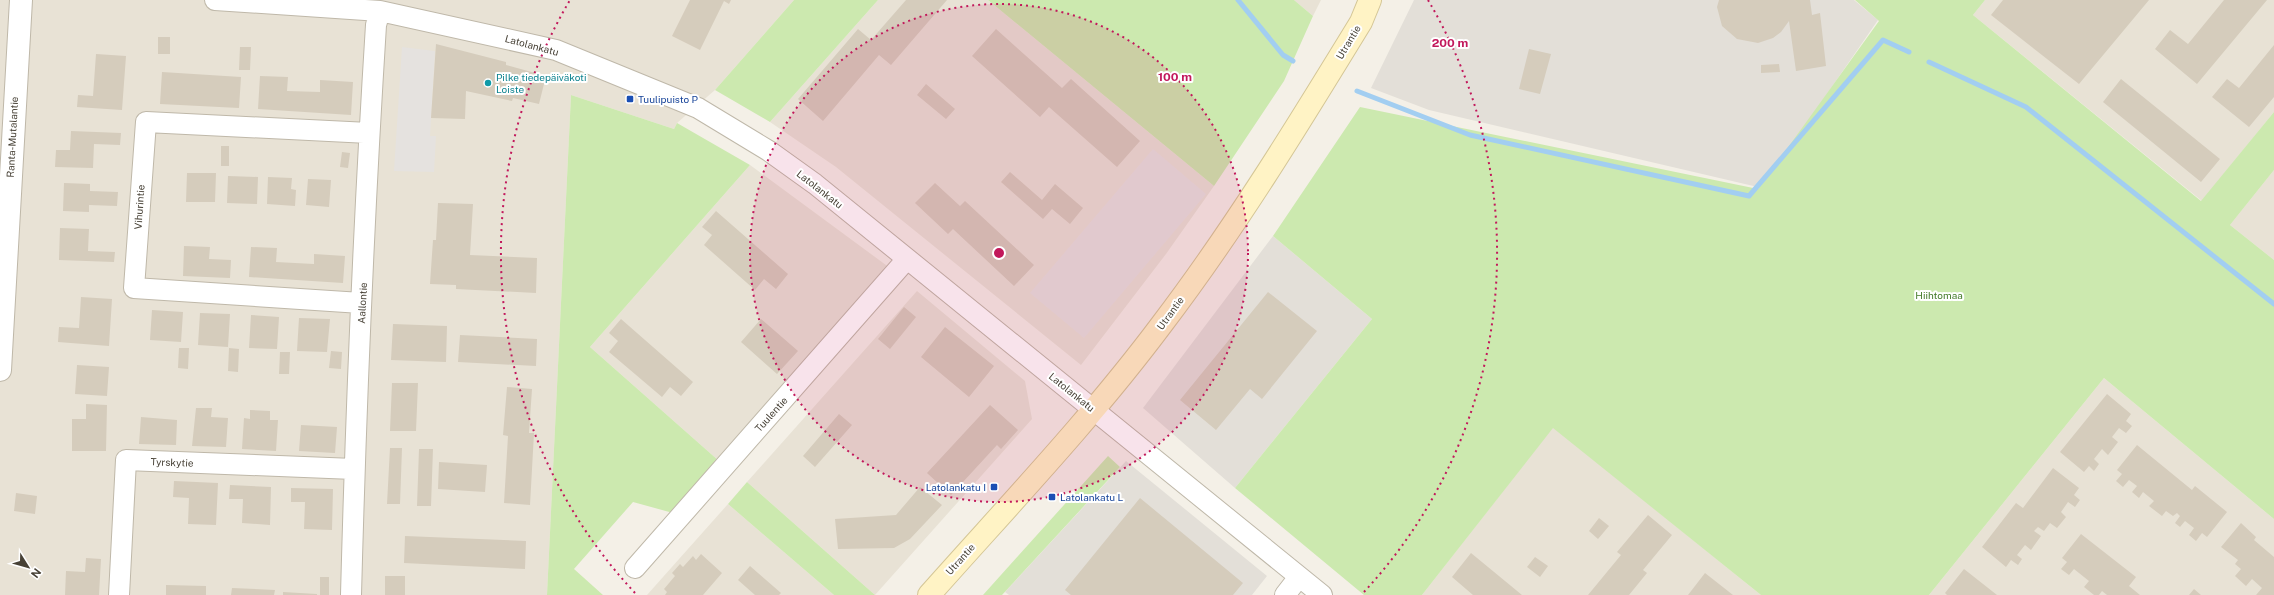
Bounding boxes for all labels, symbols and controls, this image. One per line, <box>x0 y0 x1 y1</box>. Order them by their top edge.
street label: Utrantie <box>1333 22 1363 61</box>
street label: Latolankatu <box>504 32 560 58</box>
text: 200 m <box>1432 36 1468 50</box>
text: 100 m <box>1158 70 1192 84</box>
place label: Pilke tiedepäiväkoti Loiste <box>496 71 586 95</box>
marker: Pilke tiedepäiväkoti Loiste <box>483 78 493 88</box>
place label: Tuulipuisto P <box>638 93 699 105</box>
marker: Tuulipuisto P <box>625 94 635 104</box>
street label: Ranta-Mutalantie <box>4 96 20 178</box>
street label: Latolankatu <box>795 167 846 211</box>
street label: Vihurintie <box>131 184 147 230</box>
centre of rings <box>992 246 1006 260</box>
street label: Aallontie <box>355 282 369 324</box>
park label: Hiihtomaa <box>1915 289 1963 301</box>
street label: Utrantie <box>1154 294 1186 332</box>
street label: Latolankatu <box>1047 370 1097 414</box>
street label: Tuulentie <box>752 394 790 434</box>
street label: Tyrskytie <box>150 455 194 469</box>
place label: Latolankatu I <box>926 481 986 493</box>
marker: Latolankatu I <box>989 482 999 492</box>
place label: Latolankatu L <box>1060 491 1123 503</box>
marker: Latolankatu L <box>1047 492 1057 502</box>
street label: Utrantie <box>943 541 977 577</box>
north arrow <box>8 547 48 587</box>
text: N <box>29 566 43 580</box>

